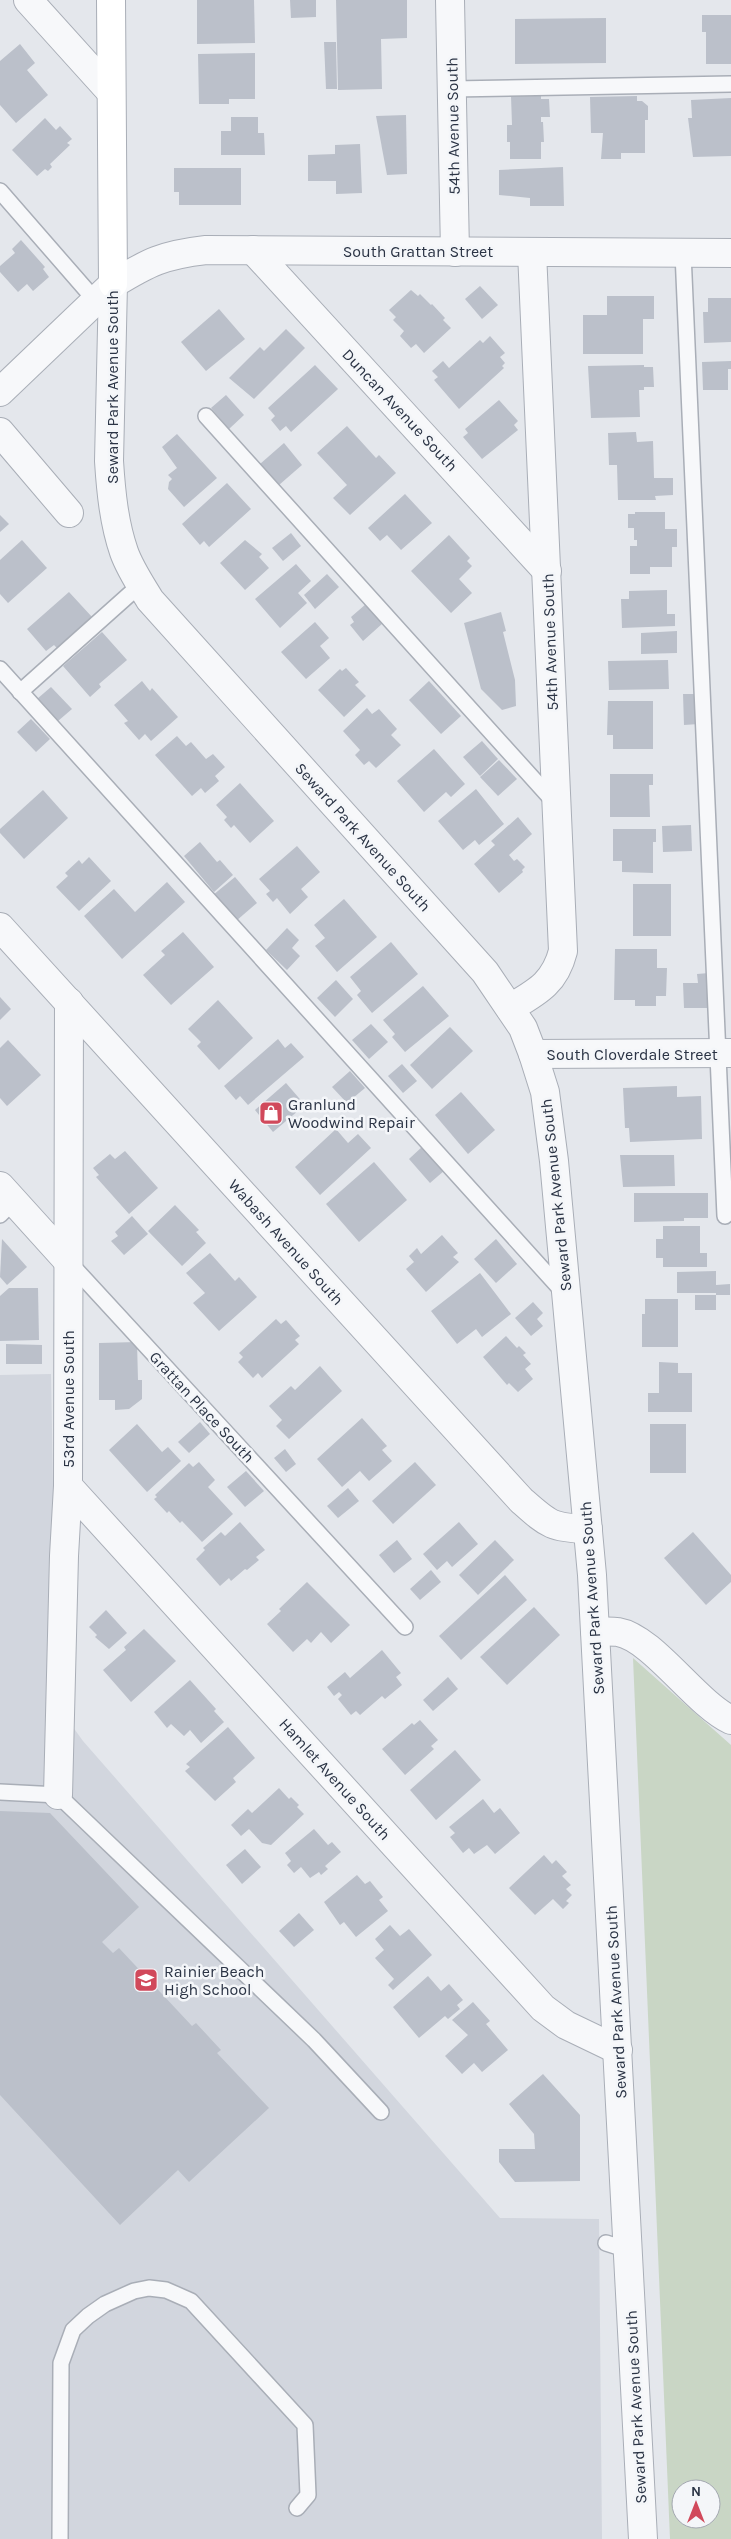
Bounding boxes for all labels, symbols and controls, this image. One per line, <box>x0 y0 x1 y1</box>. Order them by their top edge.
street label: 54th Avenue South <box>442 57 464 195</box>
street label: South Grattan Street <box>343 242 493 261</box>
street label: Seward Park Avenue South <box>103 290 122 484</box>
street label: Duncan Avenue South <box>338 345 462 475</box>
street label: 54th Avenue South <box>538 573 562 711</box>
street label: Seward Park Avenue South <box>291 759 435 915</box>
street label: South Cloverdale Street <box>546 1045 718 1064</box>
place label: Granlund Woodwind Repair <box>288 1095 415 1132</box>
street label: Seward Park Avenue South <box>536 1098 576 1292</box>
shop icon: Granlund Woodwind Repair <box>258 1100 284 1126</box>
street label: Wabash Avenue South <box>224 1175 348 1309</box>
street label: 53rd Avenue South <box>59 1330 78 1468</box>
street label: Grattan Place South <box>145 1347 259 1467</box>
street label: Seward Park Avenue South <box>576 1501 608 1695</box>
street label: Hamlet Avenue South <box>275 1714 395 1844</box>
street label: Seward Park Avenue South <box>601 1905 631 2099</box>
place label: Rainier Beach High School <box>164 1962 264 1999</box>
school or university icon: Rainier Beach High School <box>133 1967 159 1993</box>
street label: Seward Park Avenue South <box>621 2310 651 2504</box>
north arrow <box>671 2479 721 2529</box>
text: N <box>691 2483 701 2500</box>

